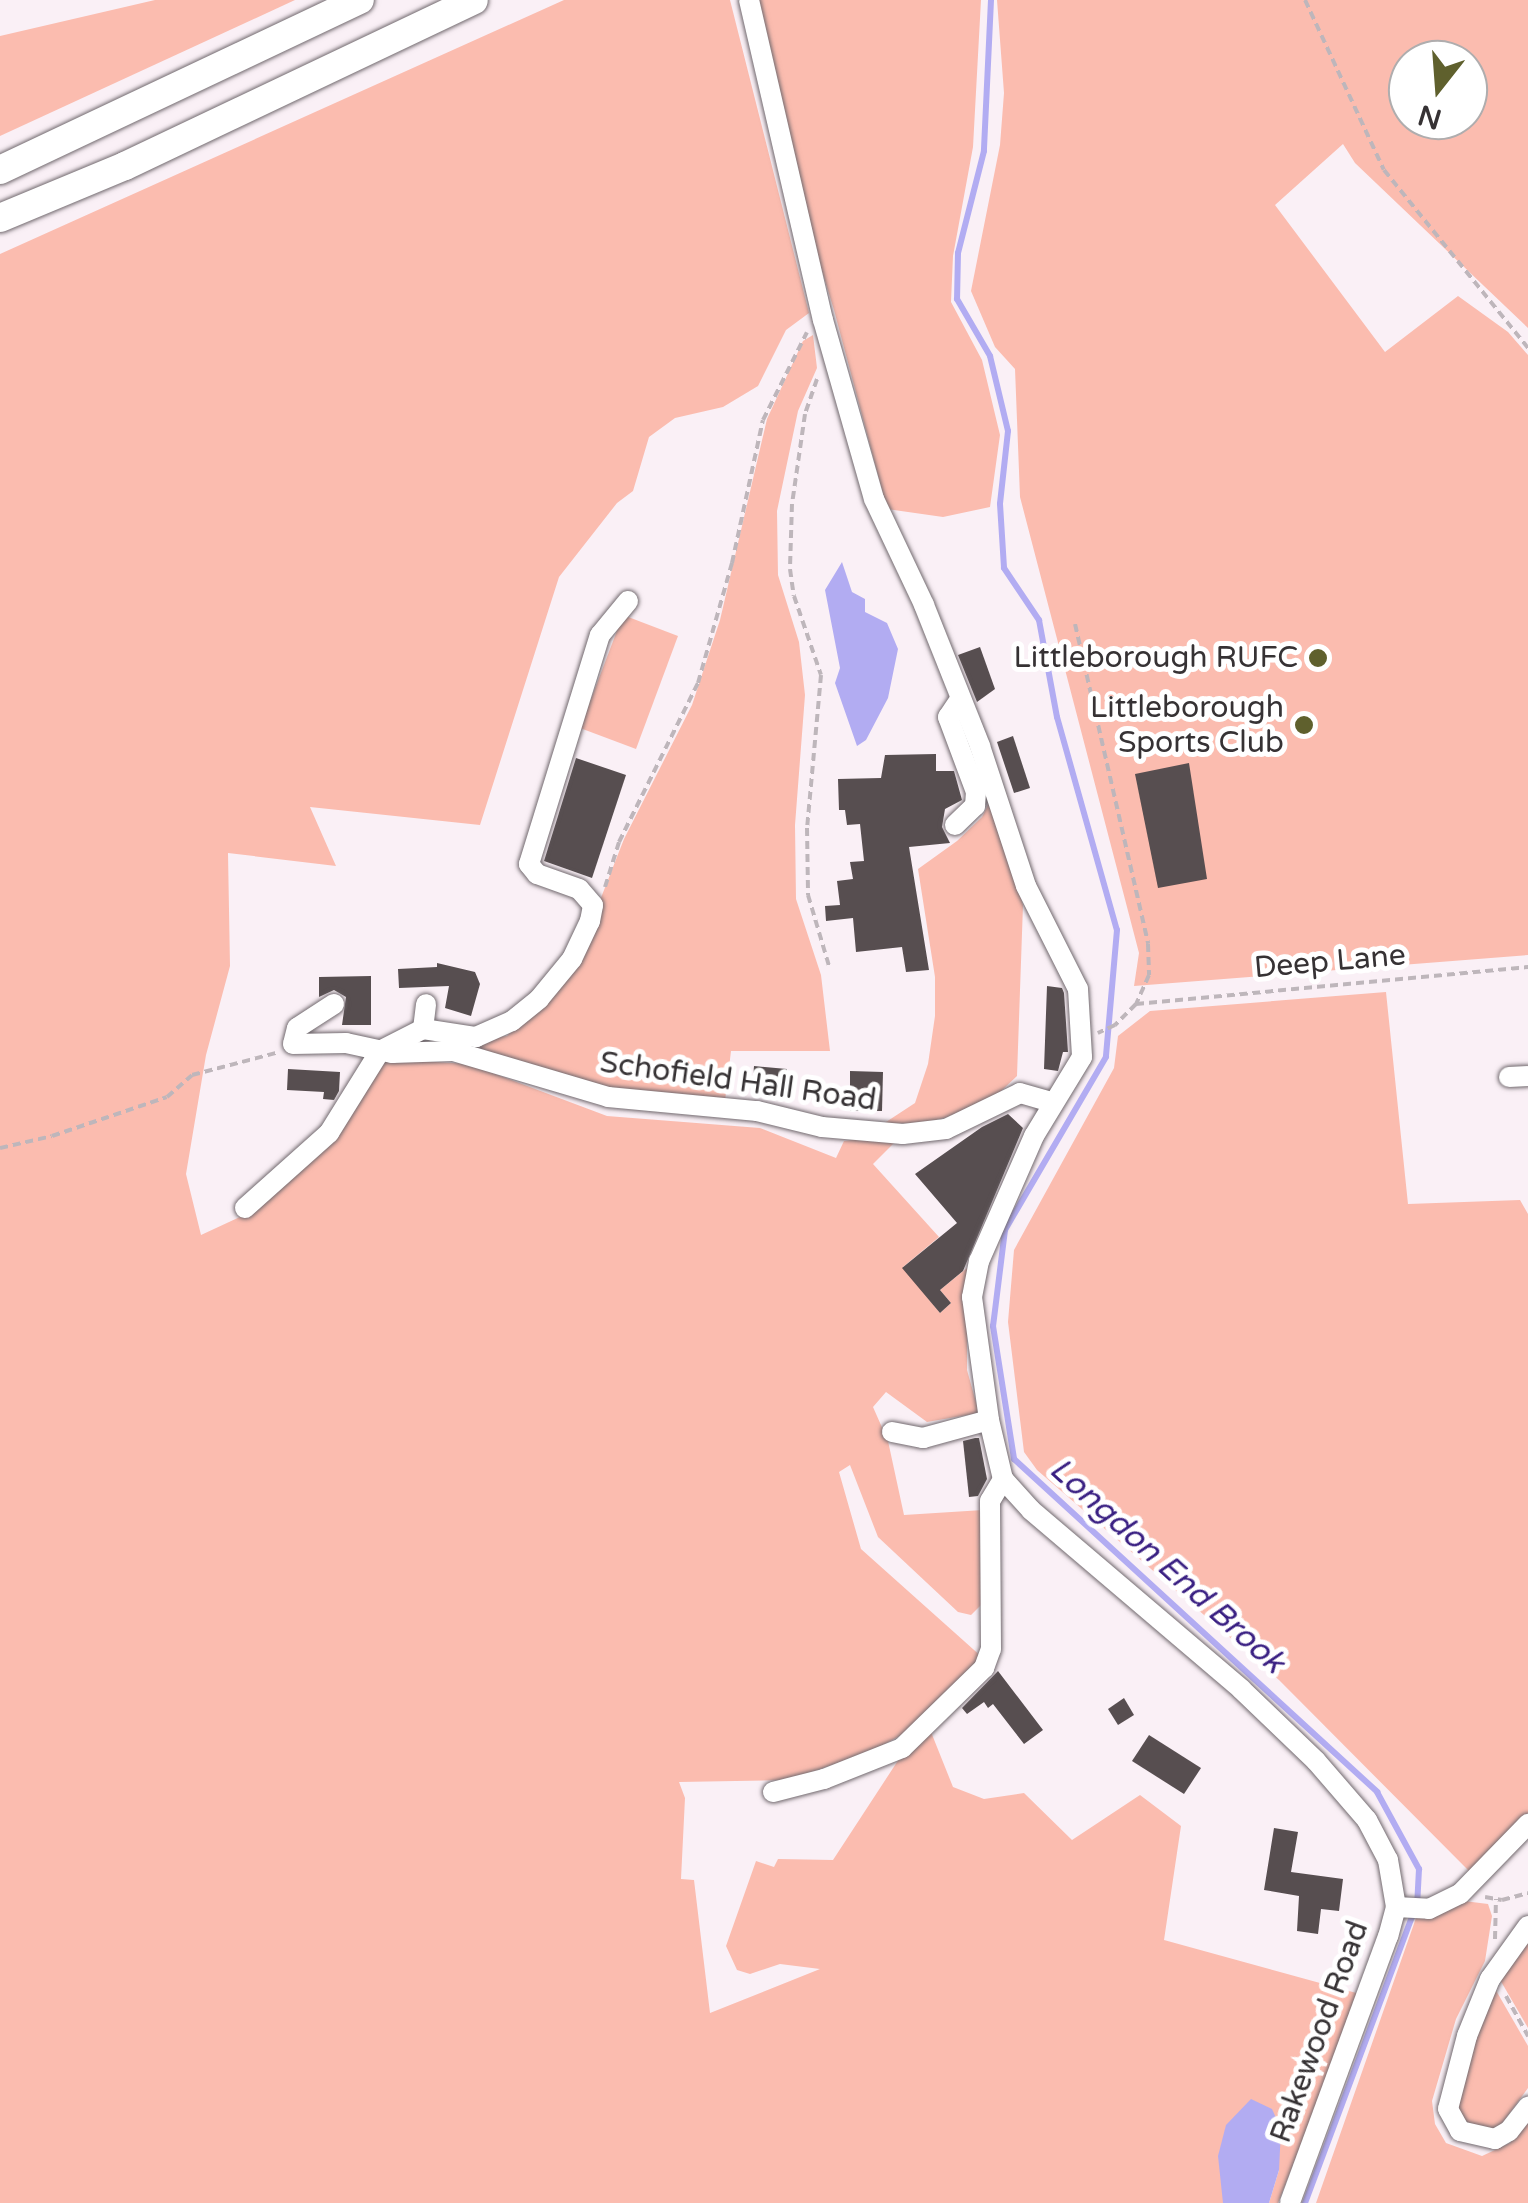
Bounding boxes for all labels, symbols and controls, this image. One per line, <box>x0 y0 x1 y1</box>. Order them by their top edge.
north arrow <box>1388 40 1488 140</box>
text: N <box>1414 97 1446 136</box>
place label: Littleborough RUFC <box>1014 640 1298 676</box>
marker: Littleborough RUFC <box>1307 647 1329 669</box>
place label: Littleborough Sports Club <box>1090 690 1284 760</box>
marker: Littleborough Sports Club <box>1293 714 1315 736</box>
street label: Deep Lane <box>1253 937 1407 987</box>
street label: Schofield Hall Road <box>597 1045 879 1119</box>
water label: Longdon End Brook <box>1041 1450 1293 1682</box>
street label: Rakewood Road <box>1263 1916 1377 2148</box>

